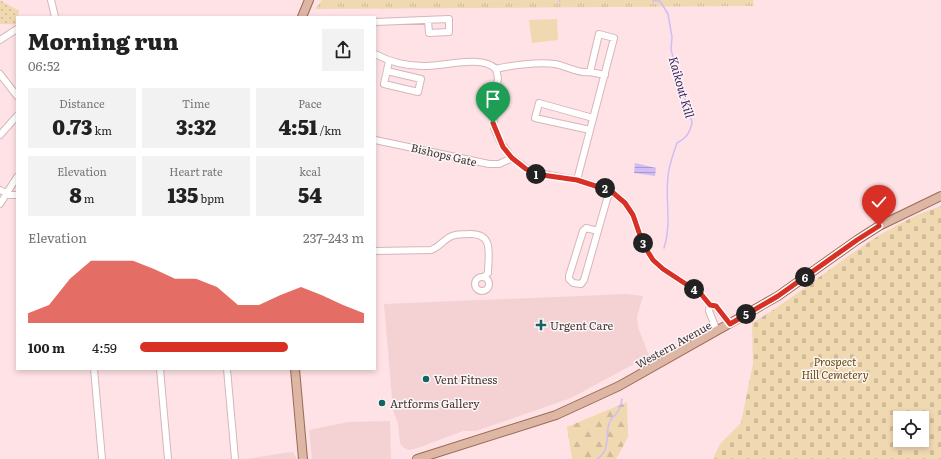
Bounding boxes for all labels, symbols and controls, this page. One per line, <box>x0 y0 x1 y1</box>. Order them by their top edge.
text: Morning run <box>28 24 178 57</box>
button: share <box>322 29 364 71</box>
water label: Kaikout Kill <box>665 54 700 121</box>
text: 06:52 <box>28 56 60 75</box>
pin <box>476 82 510 123</box>
icon: arrive <box>482 88 504 110</box>
text: Distance <box>59 95 105 111</box>
text: Time <box>182 95 210 111</box>
text: Pace <box>298 95 322 111</box>
text: 0.73 <box>52 111 92 141</box>
text: 3:32 <box>176 111 216 141</box>
text: 4:51 <box>278 111 317 141</box>
text: km <box>92 122 112 138</box>
text: /km <box>317 122 342 138</box>
street label: Bishops Gate <box>409 139 479 169</box>
text: Elevation <box>57 163 107 179</box>
text: Heart rate <box>169 163 223 179</box>
text: kcal <box>299 163 321 179</box>
pin: 1 <box>526 164 546 184</box>
text: 1 <box>534 166 538 182</box>
pin: 2 <box>595 178 615 198</box>
text: 8 <box>69 179 82 209</box>
text: 135 <box>167 179 198 209</box>
text: 54 <box>298 179 322 209</box>
text: 2 <box>602 180 608 196</box>
pin <box>862 185 896 226</box>
text: m <box>82 190 95 206</box>
text: bpm <box>198 190 225 206</box>
icon: check <box>868 191 890 213</box>
text: Elevation <box>28 228 87 247</box>
text: 237–243 m <box>303 228 364 247</box>
pin: 3 <box>633 233 653 253</box>
text: 3 <box>640 235 646 251</box>
pin: 6 <box>795 267 815 287</box>
text: 6 <box>802 269 808 285</box>
pin: 4 <box>684 279 704 299</box>
text: 4 <box>691 281 697 297</box>
pin: 5 <box>736 304 756 324</box>
text: 5 <box>743 306 749 322</box>
street label: Western Avenue <box>632 316 714 372</box>
place label: Urgent Care <box>550 317 613 333</box>
marker: Urgent Care <box>535 319 547 331</box>
text: 100 m <box>28 338 65 357</box>
text: 4:59 <box>92 338 117 357</box>
park label: Prospect Hill Cemetery <box>801 353 869 382</box>
place label: Vent Fitness <box>434 371 497 387</box>
marker: Vent Fitness <box>421 374 431 384</box>
place label: Artforms Gallery <box>390 395 480 411</box>
marker: Artforms Gallery <box>377 398 387 408</box>
map controls <box>893 411 929 447</box>
button: locate <box>893 411 929 447</box>

